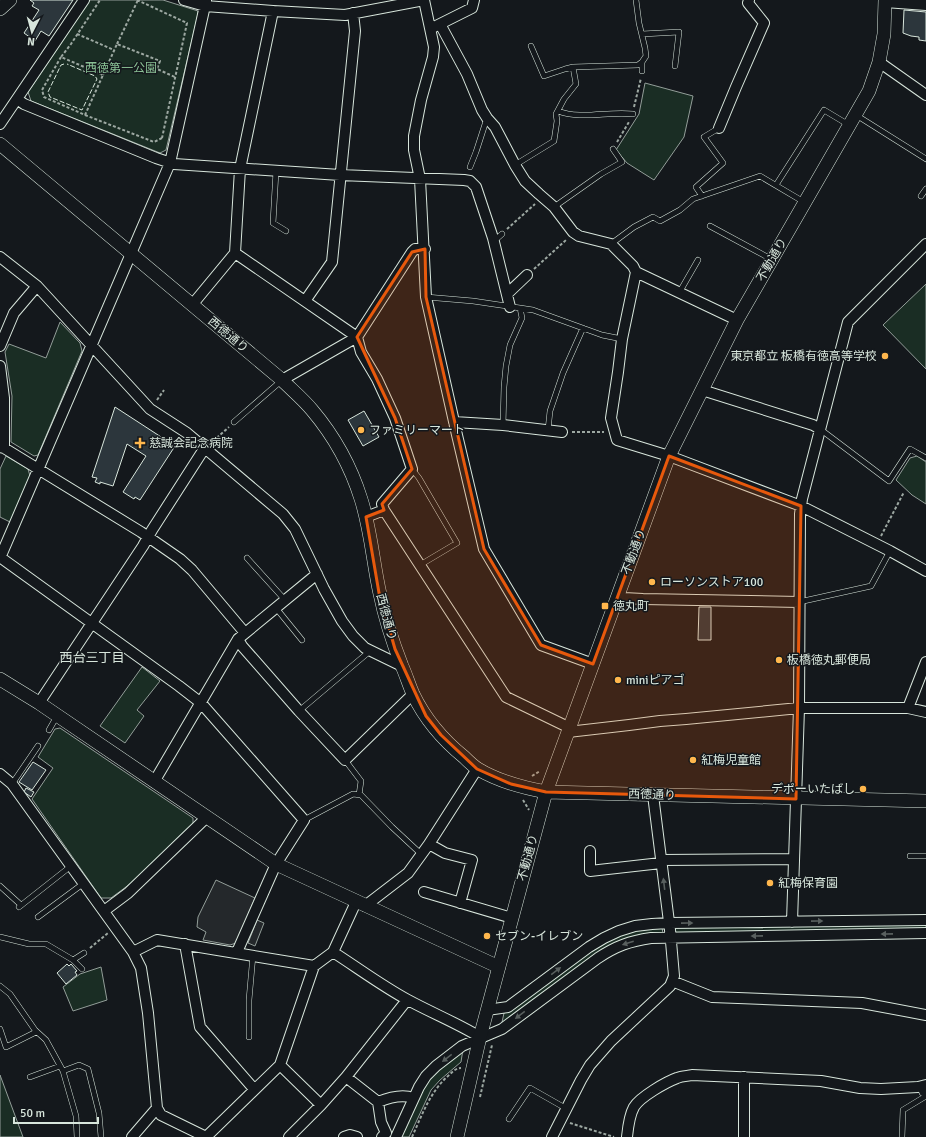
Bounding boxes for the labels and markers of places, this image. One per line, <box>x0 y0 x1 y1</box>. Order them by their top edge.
place label: 東京都立 板橋有徳高等学校 <box>730 349 877 364</box>
marker: 東京都立 板橋有徳高等学校 <box>880 351 890 361</box>
place label: ファミリーマート <box>369 423 465 438</box>
marker: ファミリーマート <box>356 425 366 435</box>
place label: 慈誠会記念病院 <box>149 436 233 451</box>
marker: 慈誠会記念病院 <box>134 437 146 449</box>
place label: ローソンストア100 <box>660 575 763 590</box>
marker: ローソンストア100 <box>647 577 657 587</box>
place label: 徳丸町 <box>613 599 649 614</box>
marker: 徳丸町 <box>600 601 610 611</box>
place label: 板橋徳丸郵便局 <box>787 653 871 668</box>
marker: 板橋徳丸郵便局 <box>774 655 784 665</box>
place label: miniピアゴ <box>626 673 685 688</box>
marker: miniピアゴ <box>613 675 623 685</box>
place label: 紅梅児童館 <box>701 753 761 768</box>
marker: 紅梅児童館 <box>688 755 698 765</box>
place label: デポーいたばし <box>771 782 855 797</box>
marker: デポーいたばし <box>858 784 868 794</box>
place label: 紅梅保育園 <box>778 876 838 891</box>
marker: 紅梅保育園 <box>765 878 775 888</box>
place label: セブン-イレブン <box>495 929 583 944</box>
marker: セブン-イレブン <box>482 931 492 941</box>

